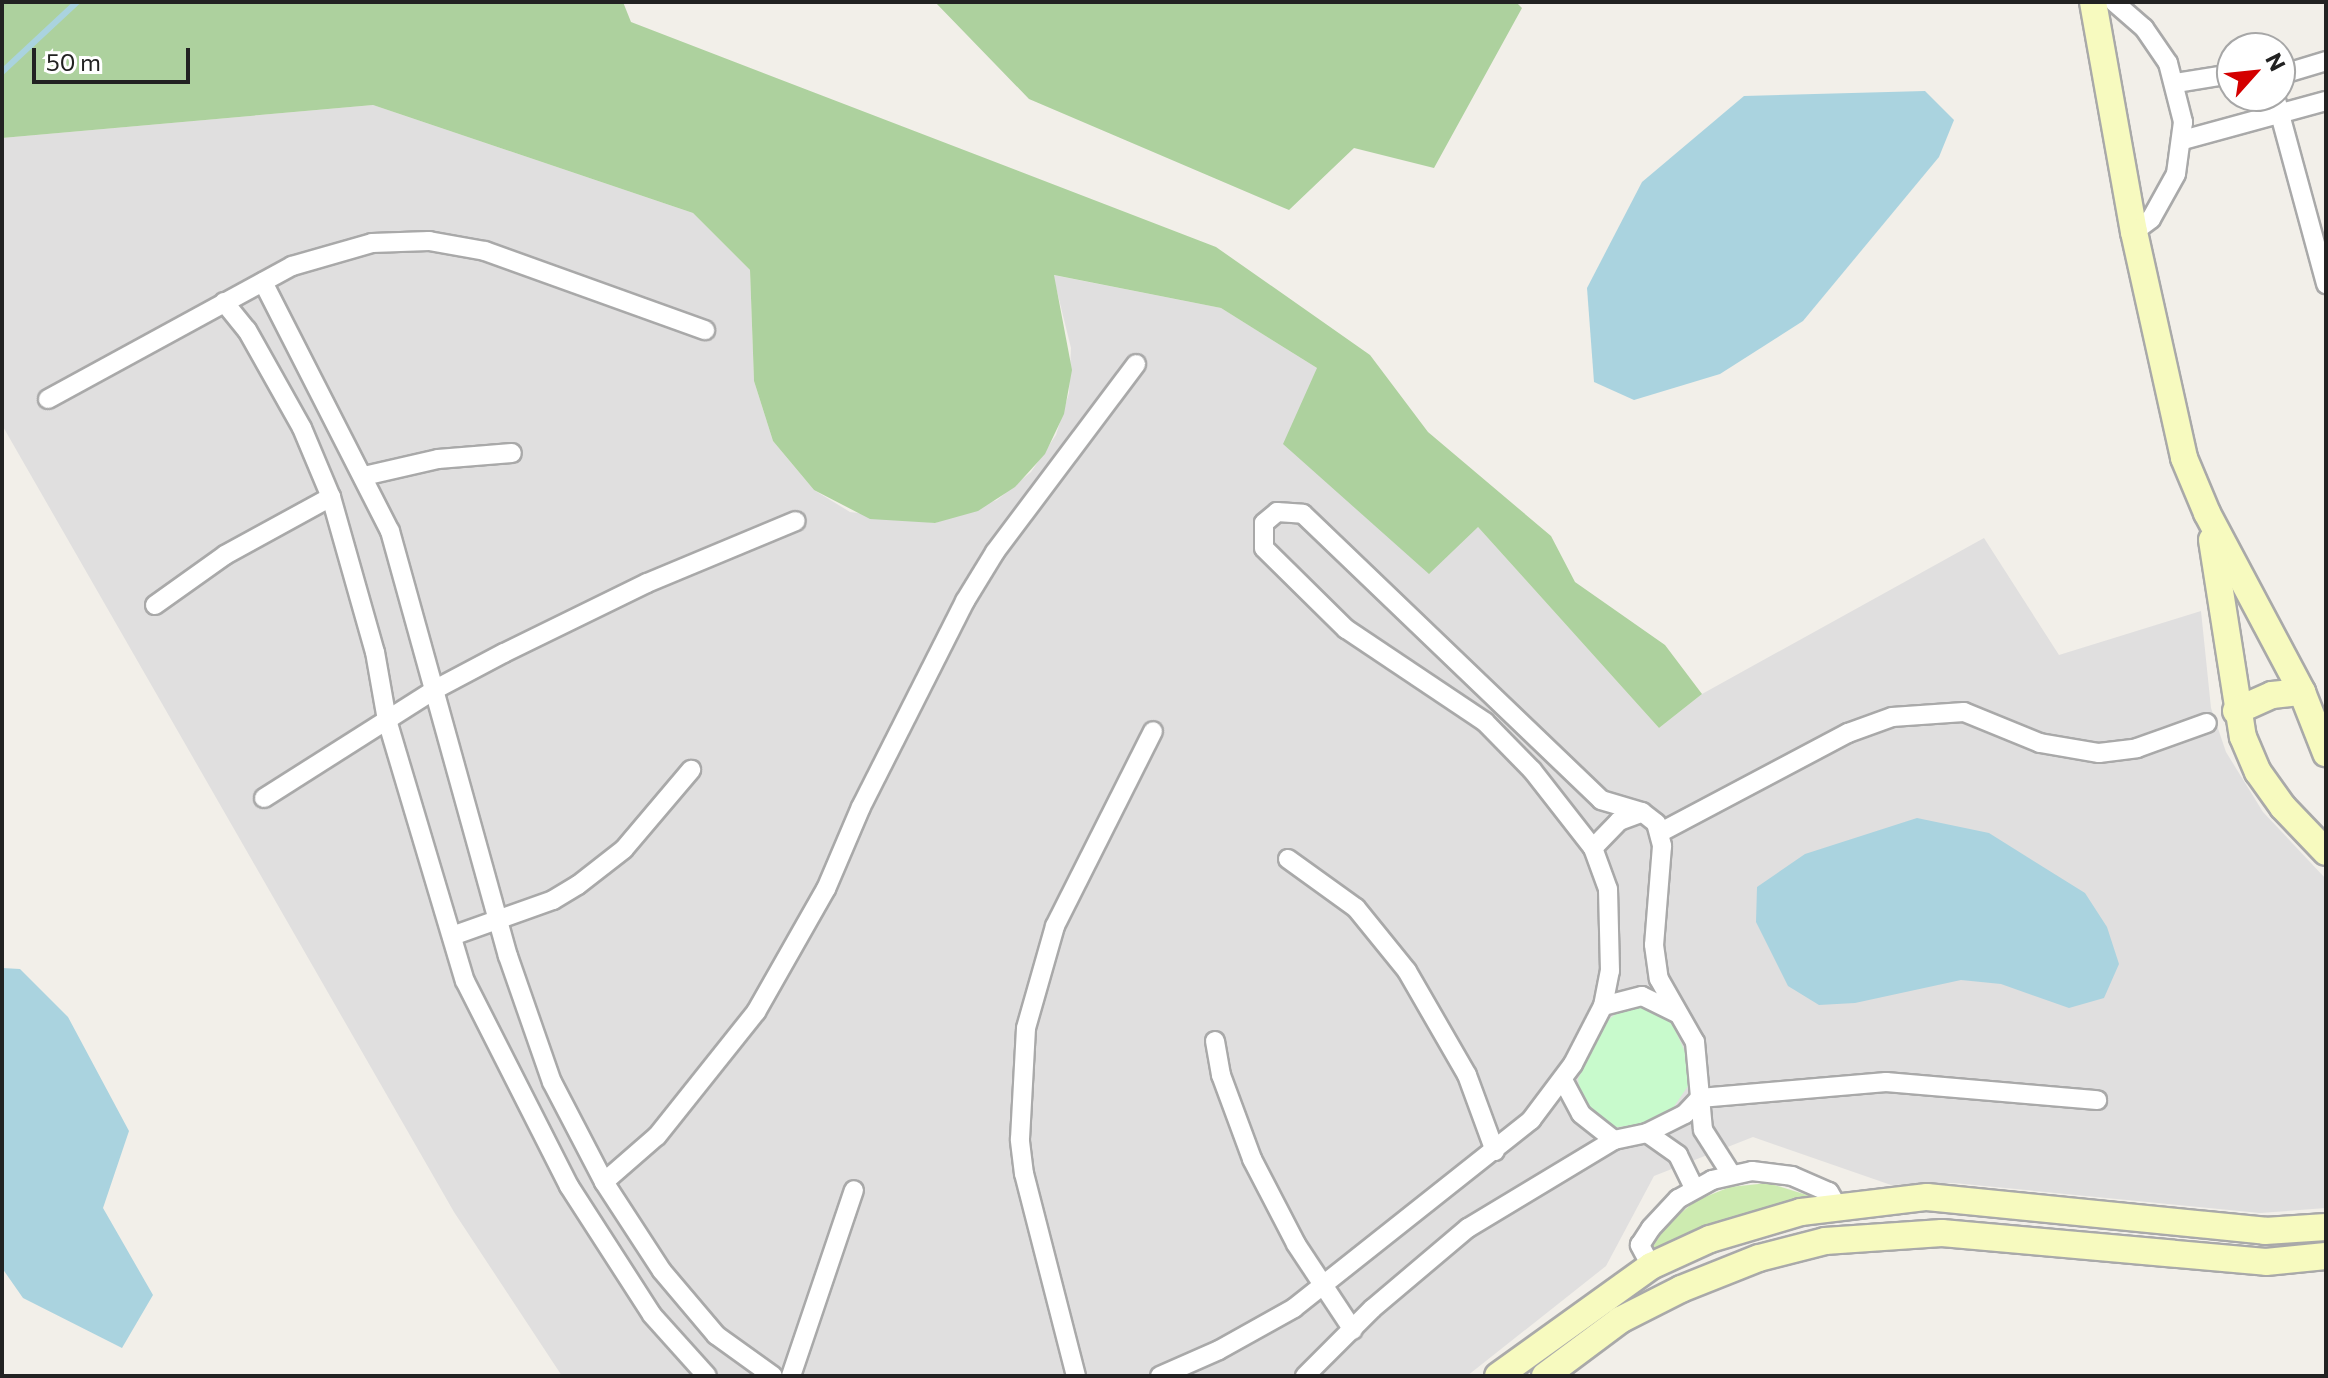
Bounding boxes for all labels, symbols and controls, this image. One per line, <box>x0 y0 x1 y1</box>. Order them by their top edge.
scale bar <box>36 32 194 82</box>
north arrow <box>2216 32 2296 112</box>
text: 50 m <box>46 47 101 76</box>
text: N <box>2260 48 2292 75</box>

